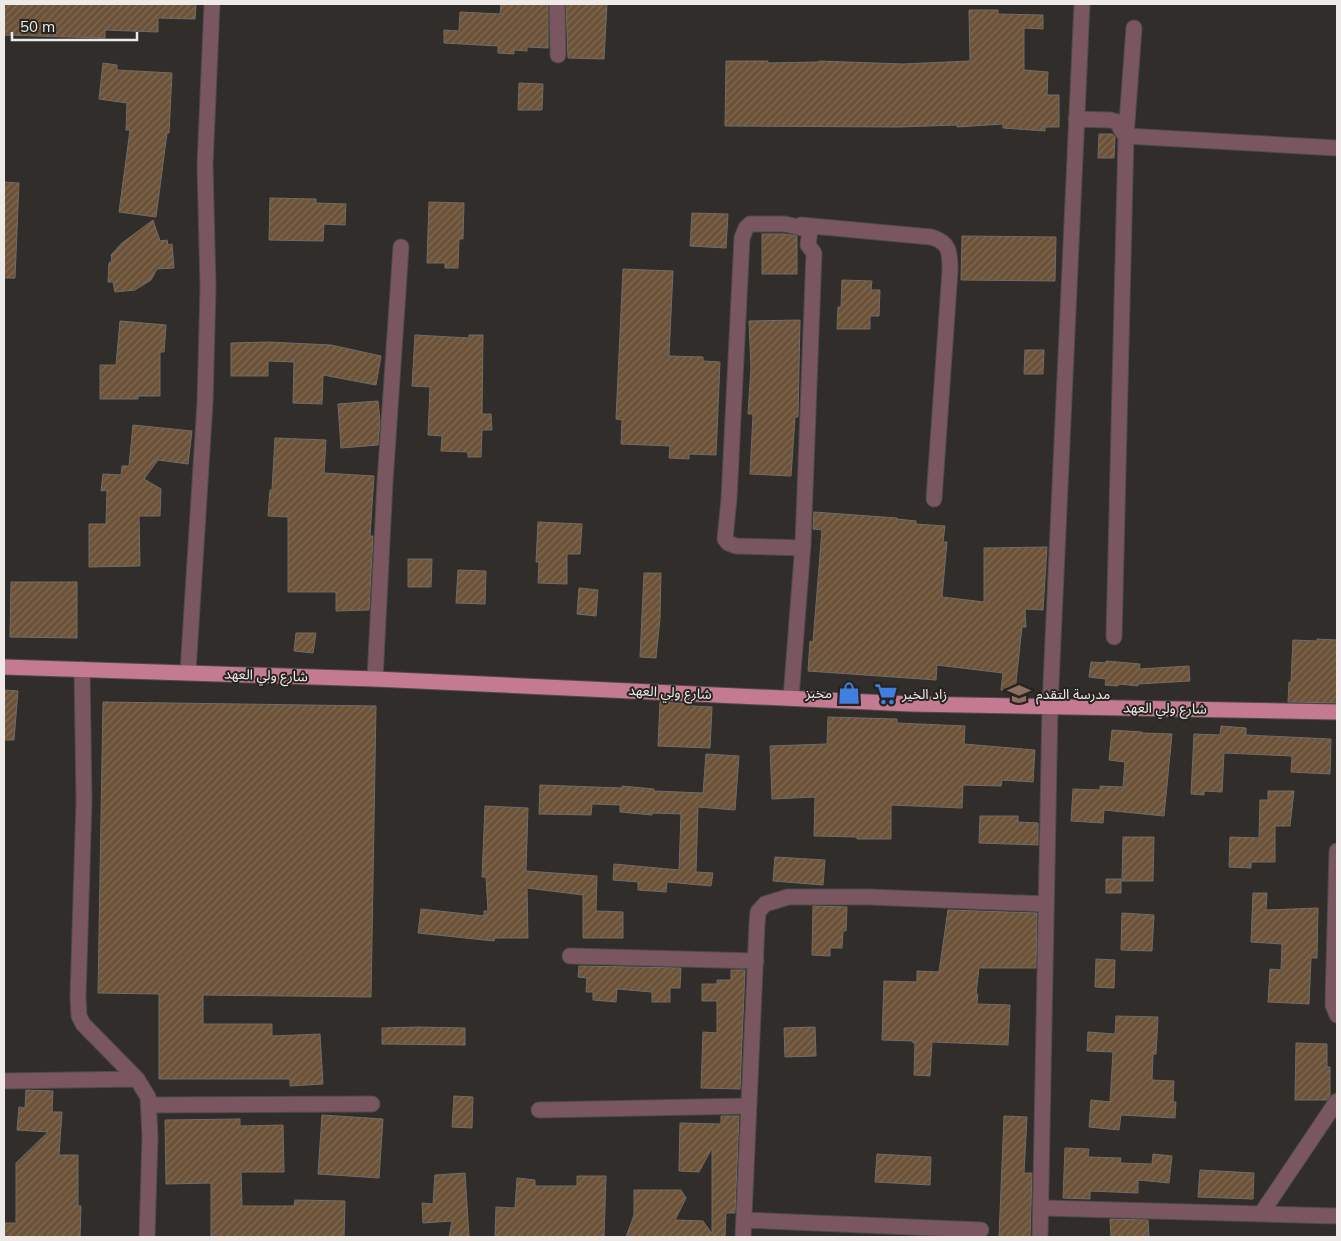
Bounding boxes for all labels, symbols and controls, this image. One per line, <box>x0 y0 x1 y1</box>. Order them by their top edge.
scale bar <box>12 10 138 42</box>
text: 50 m <box>20 17 55 36</box>
street label: شارع ولي العهد <box>224 665 308 688</box>
shop icon: مخبز <box>836 680 862 706</box>
street label: شارع ولي العهد <box>628 681 712 705</box>
supermarket icon: زاد الخير <box>873 681 899 707</box>
school or university icon: مدرسة التقدم <box>1006 681 1032 707</box>
place label: مخبز <box>804 684 832 702</box>
place label: زاد الخير <box>901 685 947 703</box>
place label: مدرسة التقدم <box>1036 685 1110 705</box>
street label: شارع ولي العهد <box>1123 698 1207 720</box>

